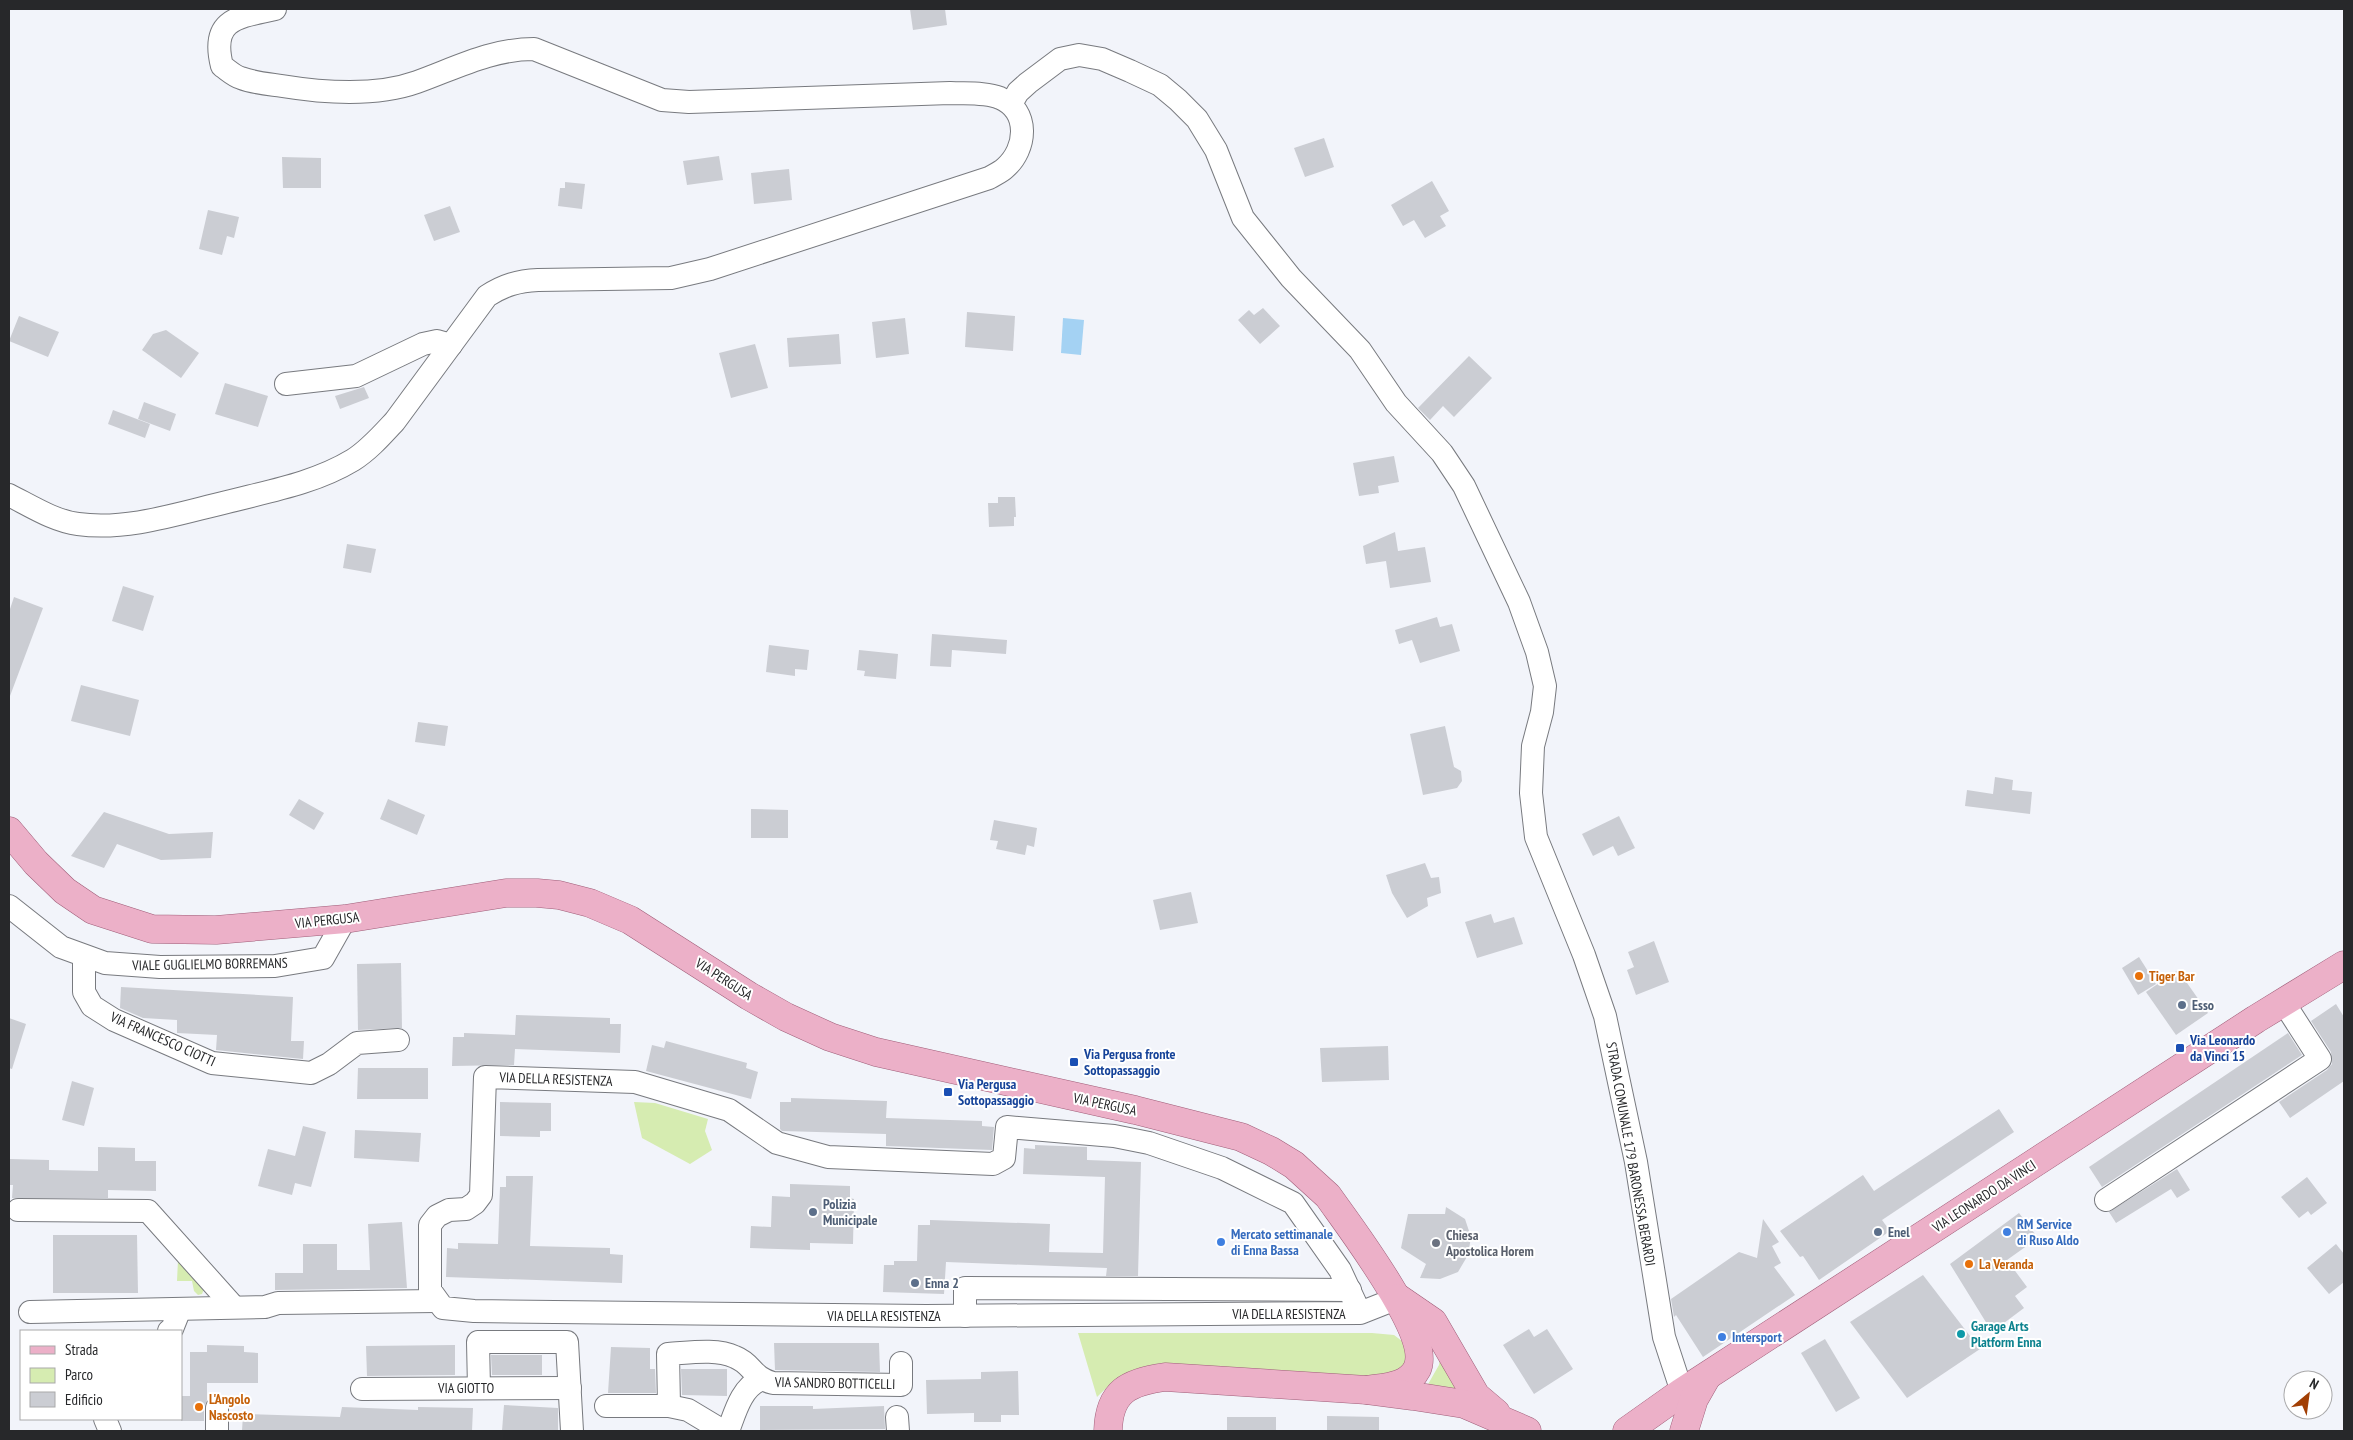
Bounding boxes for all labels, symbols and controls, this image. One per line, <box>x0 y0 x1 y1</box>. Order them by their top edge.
street label: VIA PERGUSA <box>293 908 360 932</box>
street label: VIA PERGUSA <box>691 953 756 1004</box>
street label: VIALE GUGLIELMO BORREMANS <box>131 954 288 974</box>
place label: Tiger Bar <box>2149 967 2196 985</box>
marker: Tiger Bar <box>2133 970 2145 982</box>
place label: Esso <box>2192 996 2214 1014</box>
marker: Esso <box>2176 999 2188 1011</box>
street label: VIA FRANCESCO CIOTTI <box>107 1007 218 1070</box>
place label: Via Leonardo da Vinci 15 <box>2189 1031 2255 1065</box>
street label: STRADA COMUNALE 179 BARONESSA BERARDI <box>1602 1041 1660 1267</box>
marker: Via Leonardo da Vinci 15 <box>2174 1042 2186 1054</box>
place label: Via Pergusa fronte Sottopassaggio <box>1083 1045 1176 1079</box>
marker: Via Pergusa fronte Sottopassaggio <box>1068 1056 1080 1068</box>
street label: VIA DELLA RESISTENZA <box>498 1068 613 1090</box>
place label: Via Pergusa Sottopassaggio <box>957 1075 1034 1109</box>
marker: Via Pergusa Sottopassaggio <box>942 1086 954 1098</box>
street label: VIA PERGUSA <box>1071 1088 1139 1120</box>
street label: VIA LEONARDO DA VINCI <box>1928 1156 2039 1237</box>
place label: Polizia Municipale <box>823 1195 877 1229</box>
marker: Polizia Municipale <box>807 1206 819 1218</box>
place label: RM Service di Ruso Aldo <box>2017 1215 2079 1249</box>
place label: Enel <box>1888 1223 1910 1241</box>
place label: Mercato settimanale di Enna Bassa <box>1231 1225 1333 1259</box>
place label: Chiesa Apostolica Horem <box>1445 1226 1534 1260</box>
marker: Enel <box>1872 1226 1884 1238</box>
marker: RM Service di Ruso Aldo <box>2001 1226 2013 1238</box>
marker: Mercato settimanale di Enna Bassa <box>1215 1236 1227 1248</box>
marker: Chiesa Apostolica Horem <box>1430 1237 1442 1249</box>
place label: La Veranda <box>1979 1255 2034 1273</box>
marker: La Veranda <box>1963 1258 1975 1270</box>
place label: Enna 2 <box>925 1274 959 1292</box>
marker: Enna 2 <box>909 1277 921 1289</box>
street label: VIA DELLA RESISTENZA <box>1231 1305 1346 1323</box>
street label: VIA DELLA RESISTENZA <box>826 1307 941 1325</box>
place label: Garage Arts Platform Enna <box>1971 1317 2042 1351</box>
place label: Intersport <box>1732 1328 1782 1346</box>
marker: Garage Arts Platform Enna <box>1955 1328 1967 1340</box>
legend <box>20 1330 182 1420</box>
marker: Intersport <box>1716 1331 1728 1343</box>
text: Strada <box>65 1340 98 1359</box>
text: Parco <box>65 1365 93 1384</box>
north arrow <box>2283 1370 2333 1420</box>
street label: VIA SANDRO BOTTICELLI <box>774 1373 895 1393</box>
text: N <box>2307 1374 2322 1393</box>
street label: VIA GIOTTO <box>437 1379 494 1397</box>
text: Edificio <box>65 1390 103 1409</box>
place label: L'Angolo Nascosto <box>209 1390 253 1424</box>
marker: L'Angolo Nascosto <box>193 1401 205 1413</box>

